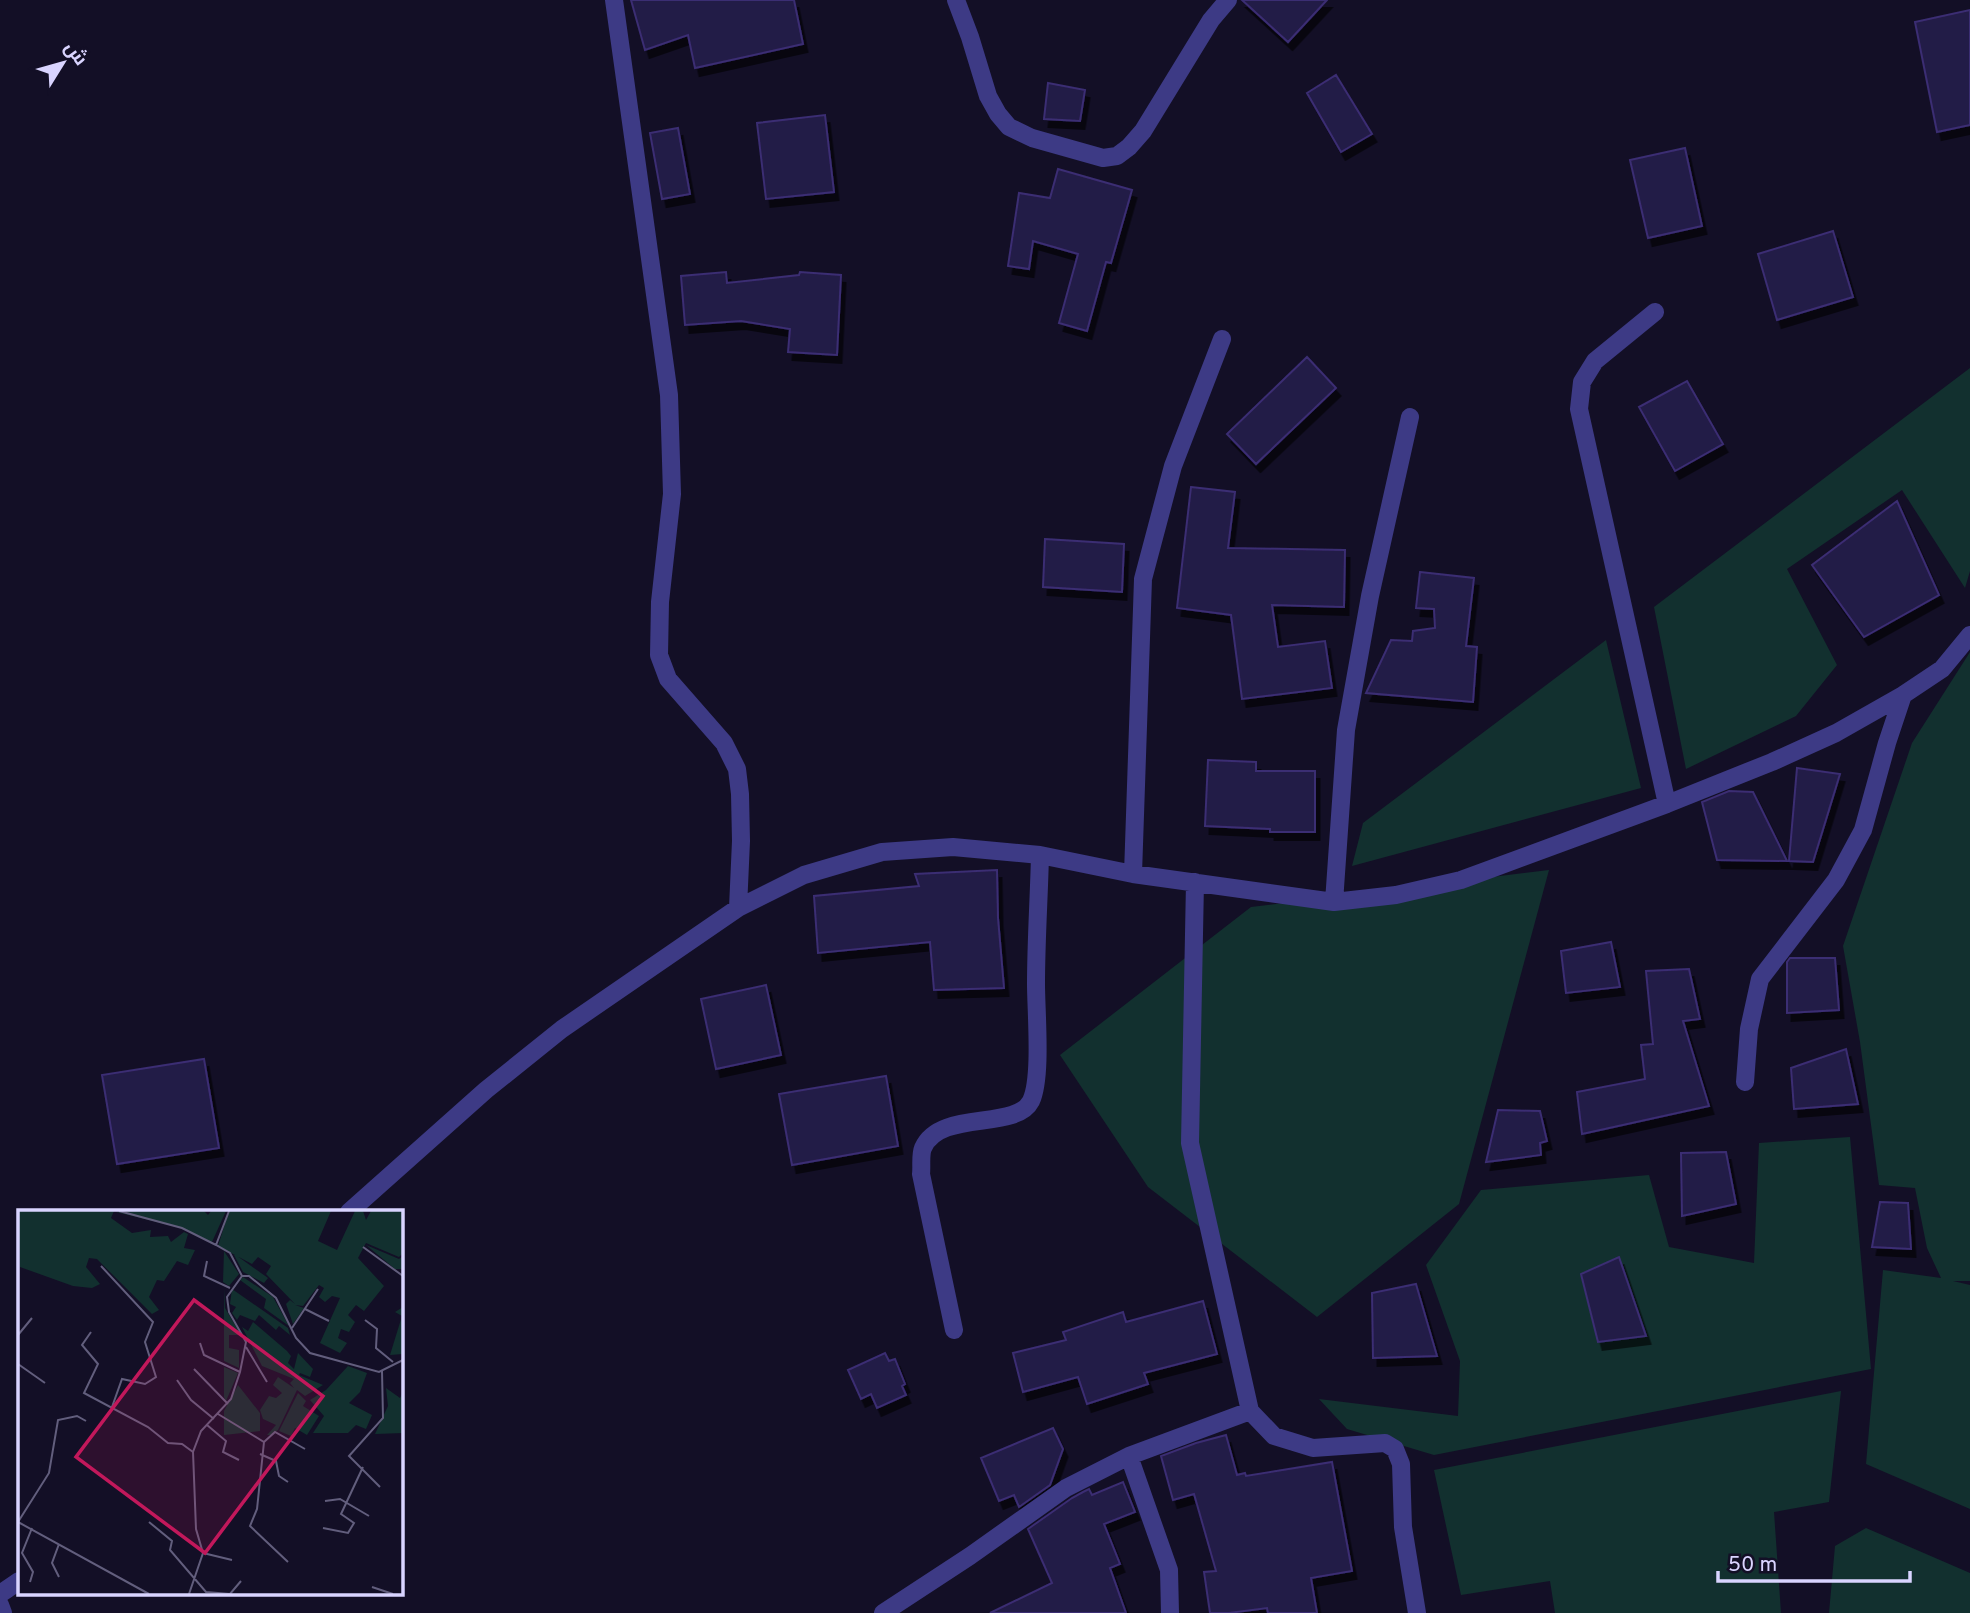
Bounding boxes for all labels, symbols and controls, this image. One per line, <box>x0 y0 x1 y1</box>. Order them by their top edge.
north arrow <box>28 28 98 98</box>
text: ش <box>58 37 92 71</box>
inset map <box>18 1210 402 1596</box>
scale bar <box>1718 1540 1910 1584</box>
text: 50 m <box>1728 1552 1777 1579</box>

